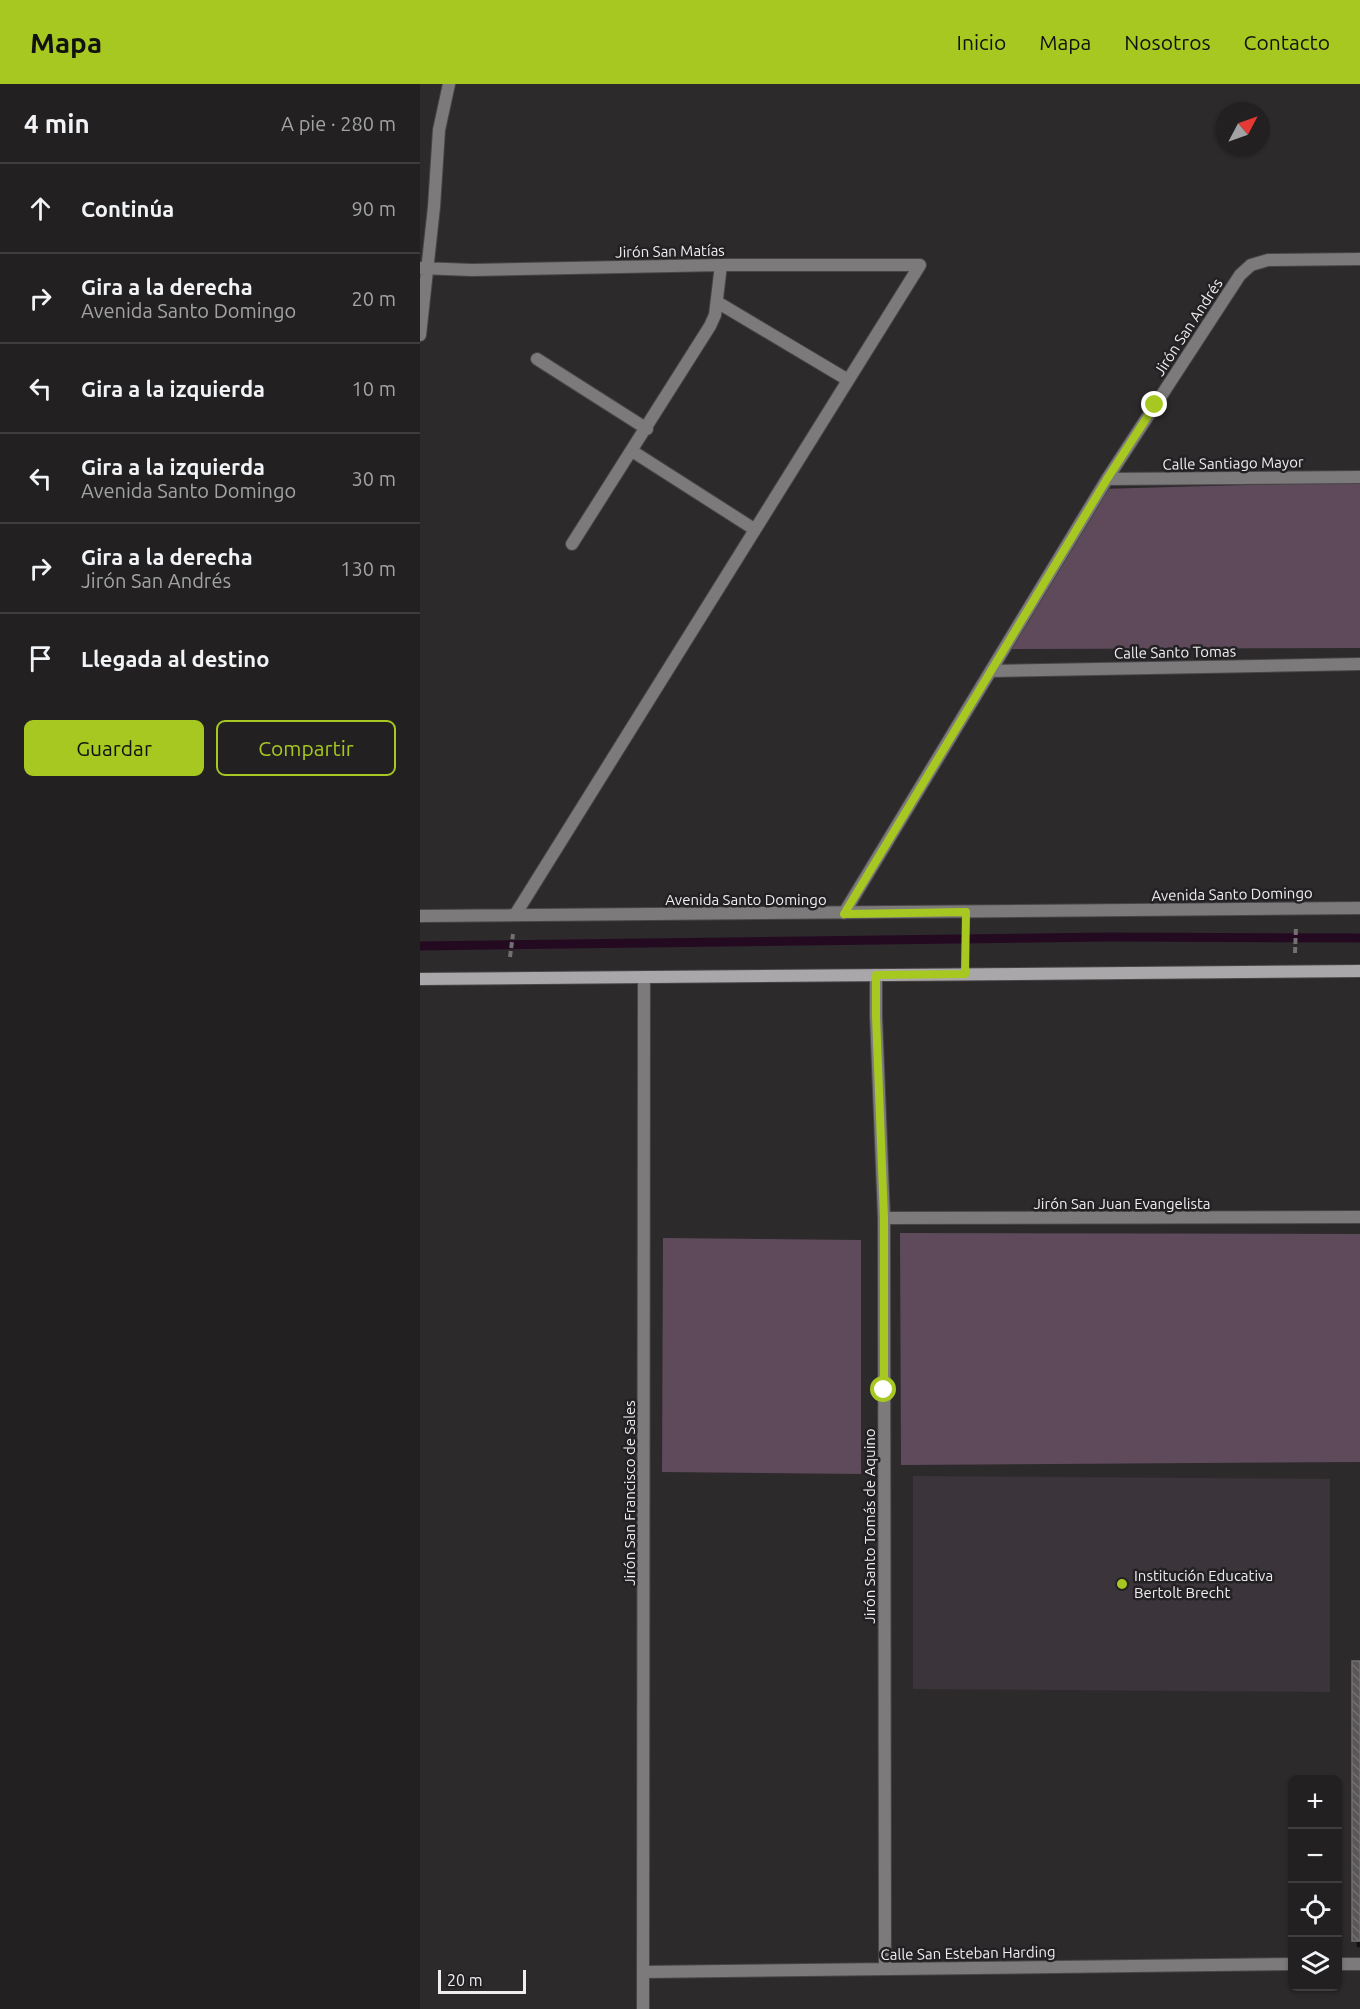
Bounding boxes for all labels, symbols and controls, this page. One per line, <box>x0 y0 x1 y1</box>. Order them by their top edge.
text: Mapa <box>30 27 102 58</box>
text: Inicio <box>957 30 1006 54</box>
text: Mapa <box>1039 30 1091 54</box>
text: Nosotros <box>1124 30 1211 54</box>
text: Contacto <box>1244 30 1330 54</box>
north arrow <box>1216 102 1270 156</box>
text: 4 min <box>24 109 90 138</box>
text: A pie · 280 m <box>281 112 396 135</box>
icon: ahead <box>24 192 57 225</box>
text: Continúa <box>81 196 174 221</box>
text: 90 m <box>352 197 396 220</box>
street label: Jirón San Matías <box>615 242 725 260</box>
text: Gira a la derecha <box>81 274 253 299</box>
street label: Jirón San Andrés <box>1150 275 1226 379</box>
icon: right <box>24 282 57 315</box>
text: 20 m <box>352 287 396 310</box>
text: Avenida Santo Domingo <box>81 299 296 322</box>
icon: left <box>24 372 57 405</box>
text: Gira a la izquierda <box>81 376 265 401</box>
text: 10 m <box>352 377 396 400</box>
route end <box>1141 391 1167 417</box>
street label: Calle Santiago Mayor <box>1162 453 1304 473</box>
text: Gira a la izquierda <box>81 454 265 479</box>
icon: left <box>24 462 57 495</box>
text: 30 m <box>352 467 396 490</box>
text: Avenida Santo Domingo <box>81 479 296 502</box>
text: Gira a la derecha <box>81 544 253 569</box>
icon: right <box>24 552 57 585</box>
text: 130 m <box>340 557 396 580</box>
text: Jirón San Andrés <box>81 569 231 592</box>
icon: arrive <box>24 642 57 675</box>
street label: Calle Santo Tomas <box>1114 642 1236 662</box>
text: Llegada al destino <box>81 646 269 671</box>
button: Guardar <box>24 720 204 776</box>
button: Compartir <box>216 720 396 776</box>
street label: Avenida Santo Domingo <box>1151 884 1313 904</box>
street label: Avenida Santo Domingo <box>665 891 827 908</box>
street label: Jirón San Juan Evangelista <box>1033 1195 1211 1212</box>
route start <box>870 1376 896 1402</box>
street label: Jirón San Francisco de Sales <box>621 1400 638 1586</box>
street label: Jirón Santo Tomás de Aquino <box>861 1428 878 1624</box>
place label: Institución Educativa Bertolt Brecht <box>1134 1567 1273 1601</box>
marker: Institución Educativa Bertolt Brecht <box>1115 1577 1129 1591</box>
map controls <box>1288 1775 1342 1991</box>
button: + <box>1288 1775 1342 1829</box>
button: − <box>1288 1829 1342 1883</box>
button: locate <box>1288 1883 1342 1937</box>
button: layers <box>1288 1937 1342 1991</box>
street label: Calle San Esteban Harding <box>880 1943 1056 1963</box>
scale bar <box>438 1967 526 1994</box>
text: 20 m <box>447 1971 483 1989</box>

